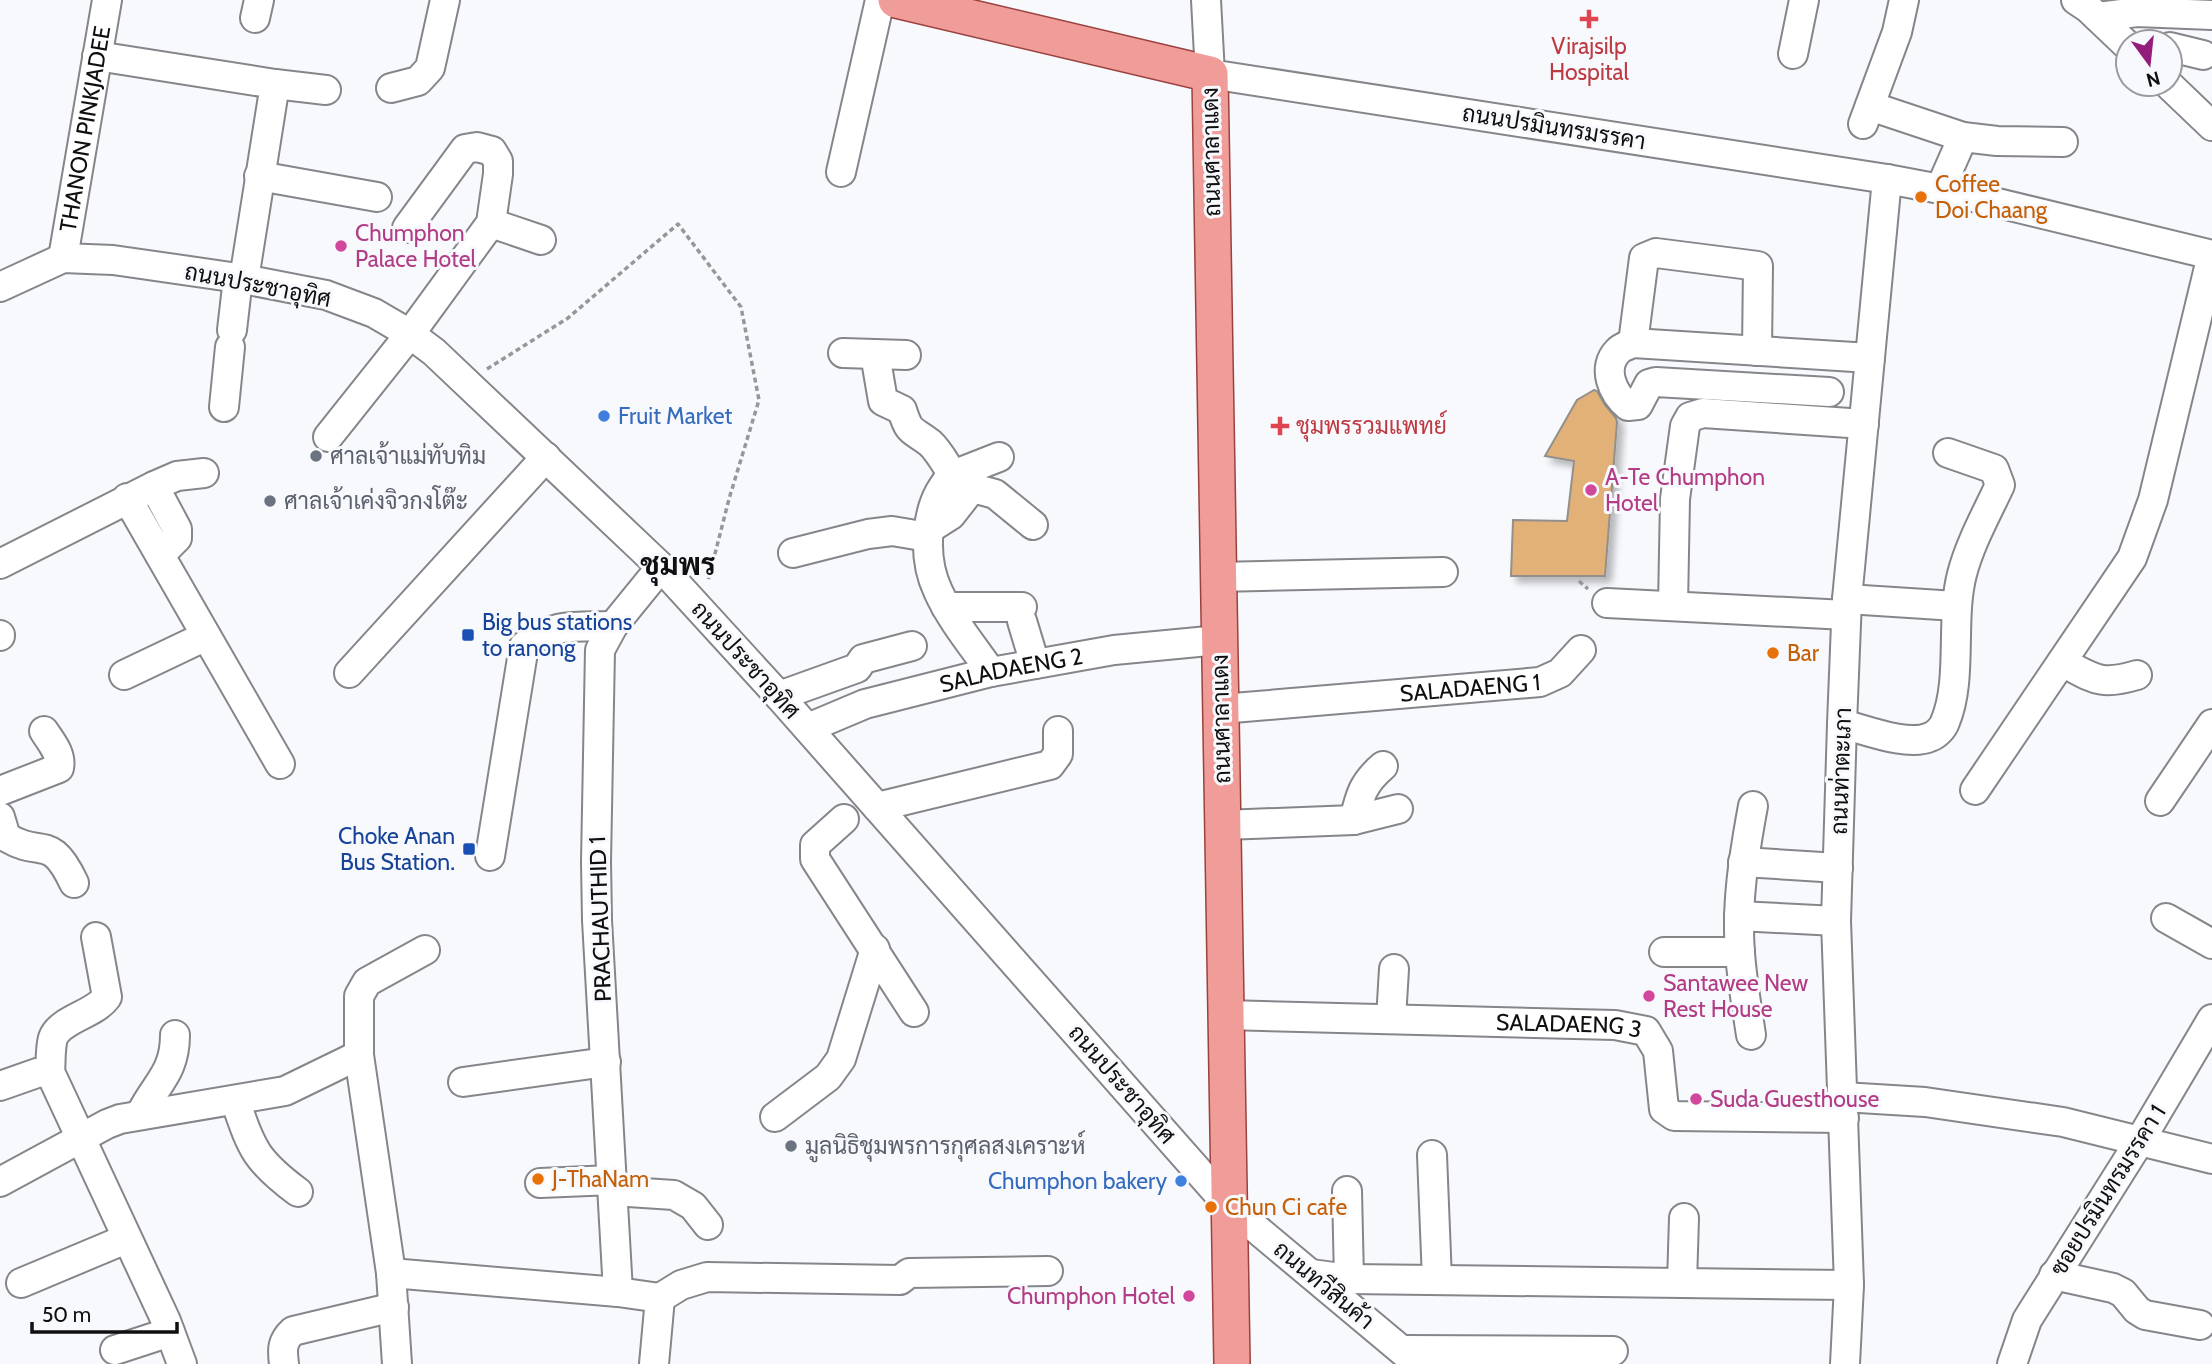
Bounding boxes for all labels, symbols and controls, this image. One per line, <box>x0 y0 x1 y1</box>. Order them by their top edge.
marker: Virajsilp Hospital <box>1579 9 1599 29</box>
street label: THANON PINKJADEE <box>54 24 116 234</box>
north arrow <box>2114 28 2184 98</box>
place label: Virajsilp Hospital <box>1549 32 1630 86</box>
text: N <box>2144 66 2163 92</box>
street label: ถนนศาลาแดง <box>1196 87 1226 217</box>
street label: ถนนปรมินทรมรรคา <box>1460 99 1648 155</box>
place label: Coffee Doi Chaang <box>1935 170 2048 224</box>
marker: Coffee Doi Chaang <box>1913 189 1929 205</box>
place label: Chumphon Palace Hotel <box>355 219 476 273</box>
marker: Chumphon Palace Hotel <box>333 238 349 254</box>
street label: ถนนประชาอุทิศ <box>182 257 334 315</box>
place label: Fruit Market <box>618 402 733 430</box>
marker: Fruit Market <box>596 408 612 424</box>
place label: ชุมพรรวมแพทย์ <box>1296 410 1447 442</box>
marker: ชุมพรรวมแพทย์ <box>1270 416 1290 436</box>
place label: ศาลเจ้าแม่ทับทิม <box>330 441 486 470</box>
marker: ศาลเจ้าแม่ทับทิม <box>308 448 324 464</box>
place label: A-Te Chumphon Hotel <box>1605 463 1765 517</box>
marker: A-Te Chumphon Hotel <box>1583 482 1599 498</box>
place label: ศาลเจ้าเค่งจิวกงโต๊ะ <box>284 485 468 515</box>
marker: ศาลเจ้าเค่งจิวกงโต๊ะ <box>262 493 278 509</box>
district label: ชุมพร <box>640 546 716 586</box>
street label: ถนนประชาอุทิศ <box>684 595 806 726</box>
place label: Big bus stations to ranong <box>482 608 632 662</box>
marker: Big bus stations to ranong <box>460 627 476 643</box>
place label: Bar <box>1787 639 1820 667</box>
street label: SALADAENG 2 <box>937 642 1085 699</box>
marker: Bar <box>1765 645 1781 661</box>
street label: ถนนศาลาแดง <box>1206 654 1236 784</box>
street label: SALADAENG 1 <box>1399 668 1542 708</box>
street label: ถนนท่าตะเภา <box>1825 707 1857 835</box>
place label: Choke Anan Bus Station. <box>338 822 455 876</box>
street label: PRACHAUTHID 1 <box>583 836 617 1002</box>
marker: Choke Anan Bus Station. <box>461 841 477 857</box>
place label: Santawee New Rest House <box>1663 969 1809 1023</box>
marker: Santawee New Rest House <box>1641 988 1657 1004</box>
street label: SALADAENG 3 <box>1496 1008 1644 1044</box>
street label: ถนนประชาอุทิศ <box>1061 1019 1181 1151</box>
place label: Suda Guesthouse <box>1710 1085 1879 1113</box>
marker: Suda Guesthouse <box>1688 1091 1704 1107</box>
street label: ซอยปรมินทรมรรคา 1 <box>2044 1099 2172 1281</box>
place label: มูลนิธิชุมพรการกุศลสงเคราะห์ <box>805 1130 1085 1163</box>
marker: มูลนิธิชุมพรการกุศลสงเคราะห์ <box>783 1138 799 1154</box>
place label: J-ThaNam <box>551 1165 649 1193</box>
place label: Chumphon bakery <box>988 1167 1167 1195</box>
marker: J-ThaNam <box>530 1171 546 1187</box>
marker: Chumphon bakery <box>1173 1173 1189 1189</box>
place label: Chun Ci cafe <box>1225 1193 1347 1221</box>
marker: Chun Ci cafe <box>1203 1199 1219 1215</box>
street label: ถนนทวีสินค้า <box>1268 1234 1381 1335</box>
place label: Chumphon Hotel <box>1007 1282 1176 1310</box>
marker: Chumphon Hotel <box>1181 1288 1197 1304</box>
scale bar <box>32 1290 177 1334</box>
text: 50 m <box>42 1302 91 1327</box>

